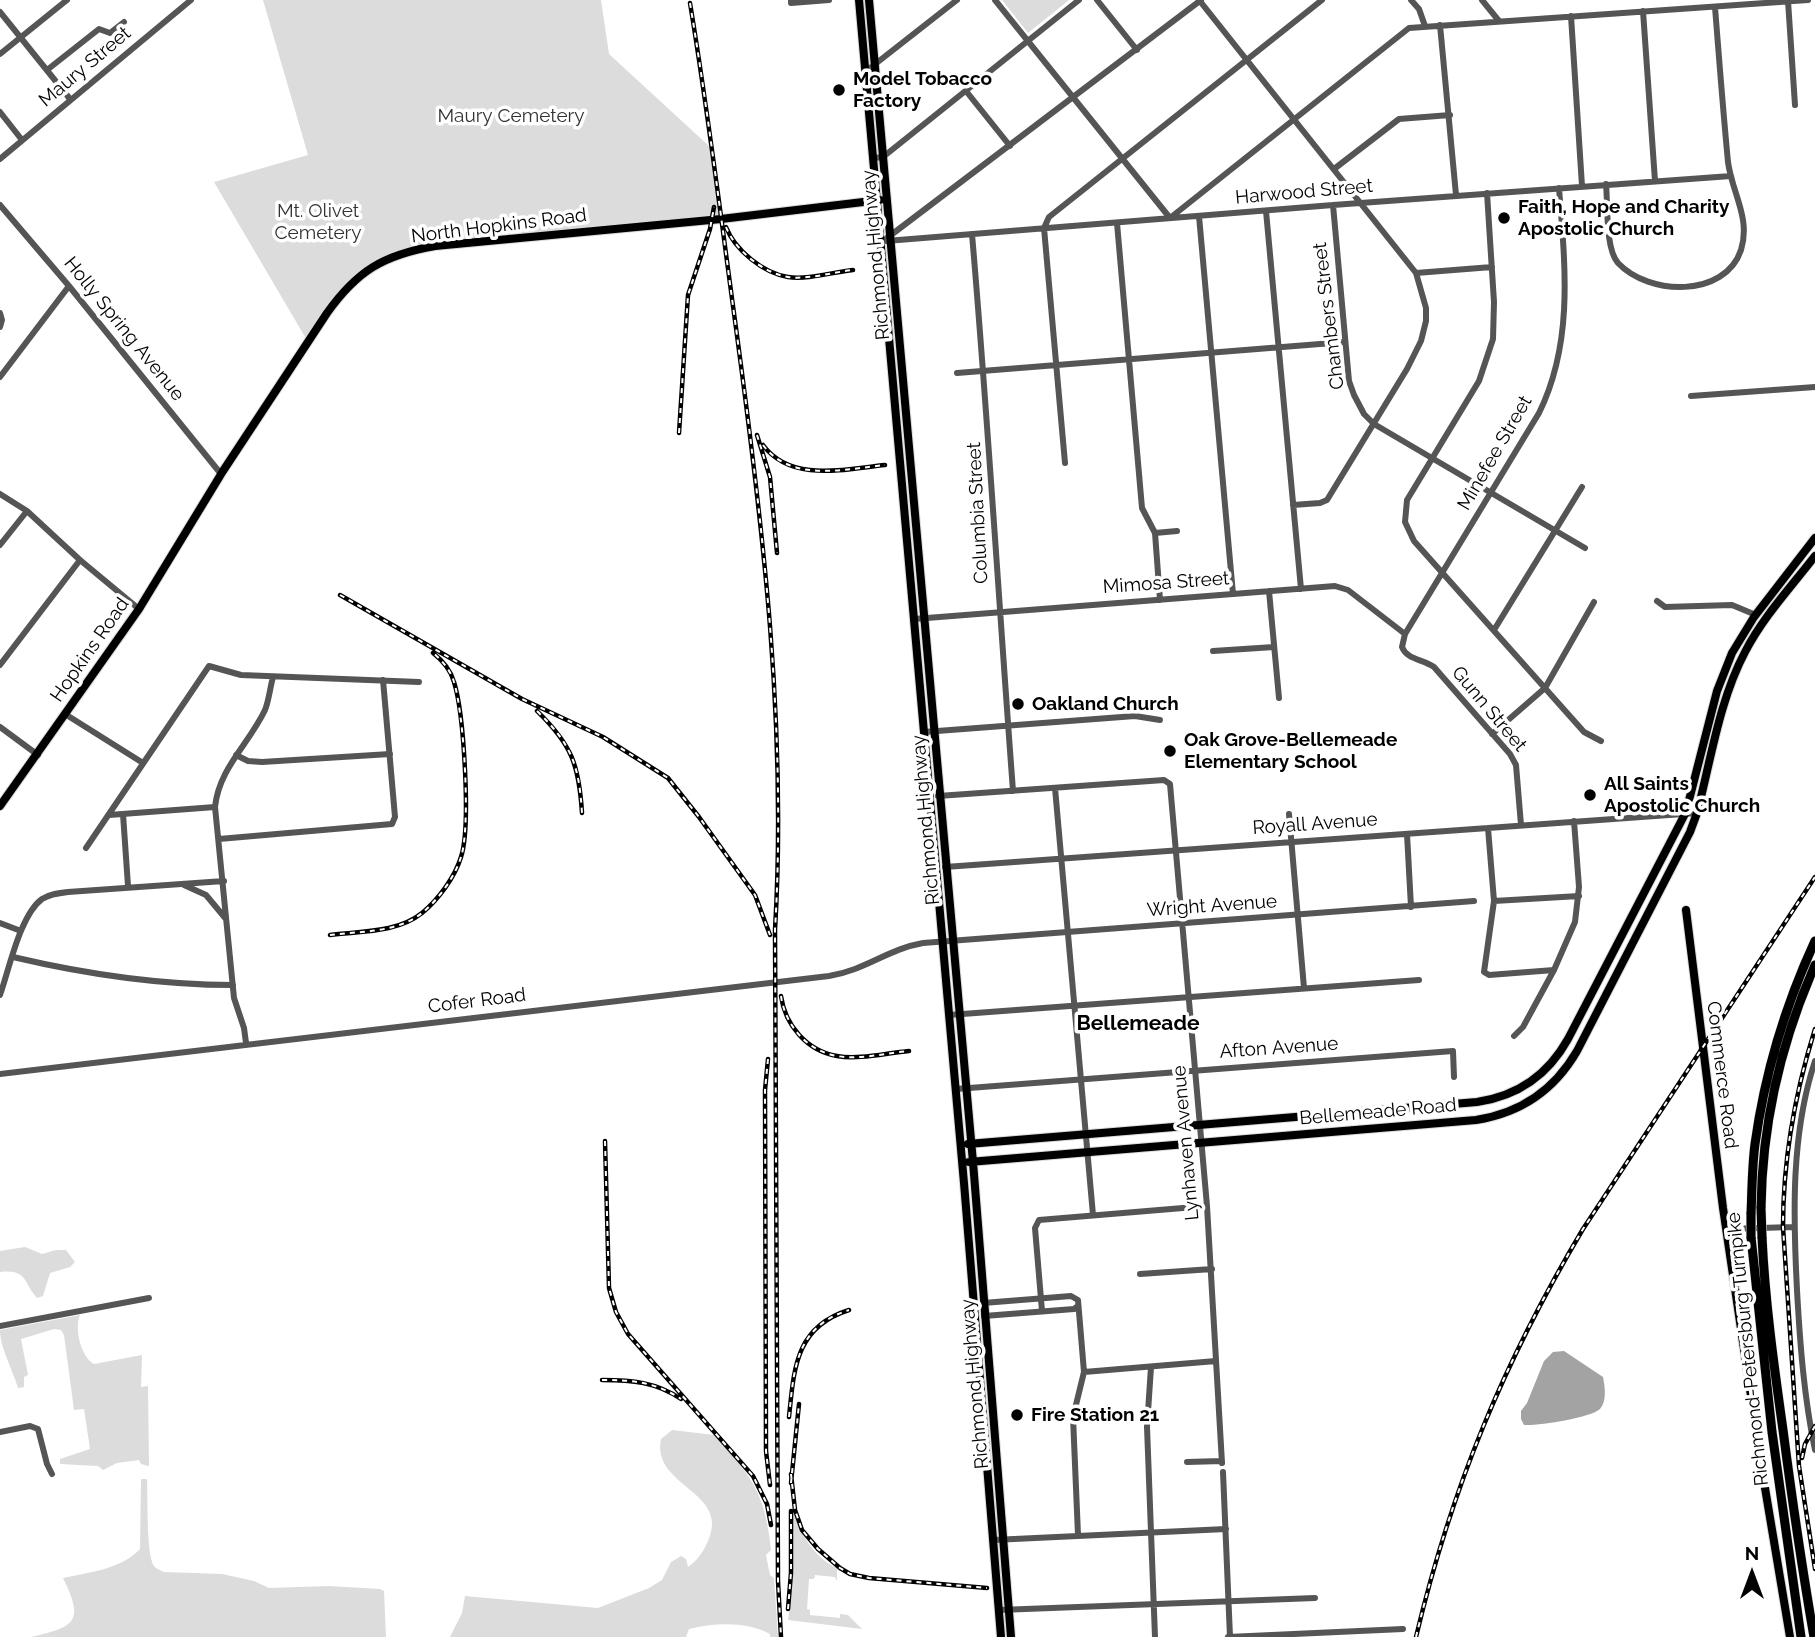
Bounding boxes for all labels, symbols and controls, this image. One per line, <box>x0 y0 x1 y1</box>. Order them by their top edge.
street label: Maury Street <box>35 22 135 112</box>
place label: Model Tobacco Factory <box>853 68 992 112</box>
marker: Model Tobacco Factory <box>831 82 847 98</box>
park label: Maury Cemetery <box>437 105 585 127</box>
street label: Richmond Highway <box>857 169 895 341</box>
street label: Harwood Street <box>1234 175 1374 209</box>
place label: Faith, Hope and Charity Apostolic Church <box>1518 196 1730 240</box>
park label: Mt. Olivet Cemetery <box>274 200 362 244</box>
street label: North Hopkins Road <box>410 204 588 248</box>
marker: Faith, Hope and Charity Apostolic Church <box>1496 210 1512 226</box>
street label: Chambers Street <box>1309 241 1349 391</box>
street label: Holly Spring Avenue <box>59 252 189 406</box>
street label: Minefee Street <box>1453 392 1537 514</box>
street label: Columbia Street <box>963 442 993 584</box>
street label: Mimosa Street <box>1102 567 1230 599</box>
street label: Hopkins Road <box>46 594 134 706</box>
street label: Gunn Street <box>1447 662 1531 756</box>
place label: Oakland Church <box>1032 693 1179 715</box>
marker: Oakland Church <box>1010 696 1026 712</box>
place label: Oak Grove-Bellemeade Elementary School <box>1184 729 1397 773</box>
street label: Richmond Highway <box>907 734 945 906</box>
marker: Oak Grove-Bellemeade Elementary School <box>1162 743 1178 759</box>
place label: All Saints Apostolic Church <box>1604 773 1760 817</box>
marker: All Saints Apostolic Church <box>1582 787 1598 803</box>
street label: Royall Avenue <box>1252 808 1378 840</box>
street label: Wright Avenue <box>1146 890 1278 922</box>
street label: Cofer Road <box>427 984 527 1018</box>
street label: Commerce Road <box>1702 1000 1742 1150</box>
district label: Bellemeade <box>1076 1011 1200 1037</box>
street label: Afton Avenue <box>1219 1032 1339 1064</box>
street label: Lynhaven Avenue <box>1168 1065 1204 1221</box>
street label: Bellemeade Road <box>1298 1094 1458 1130</box>
street label: Richmond-Petersburg Turnpike <box>1722 1211 1774 1487</box>
street label: Richmond Highway <box>956 1298 994 1470</box>
place label: Fire Station 21 <box>1031 1404 1159 1426</box>
marker: Fire Station 21 <box>1009 1407 1025 1423</box>
north arrow <box>1717 1539 1787 1609</box>
text: N <box>1745 1542 1759 1564</box>

